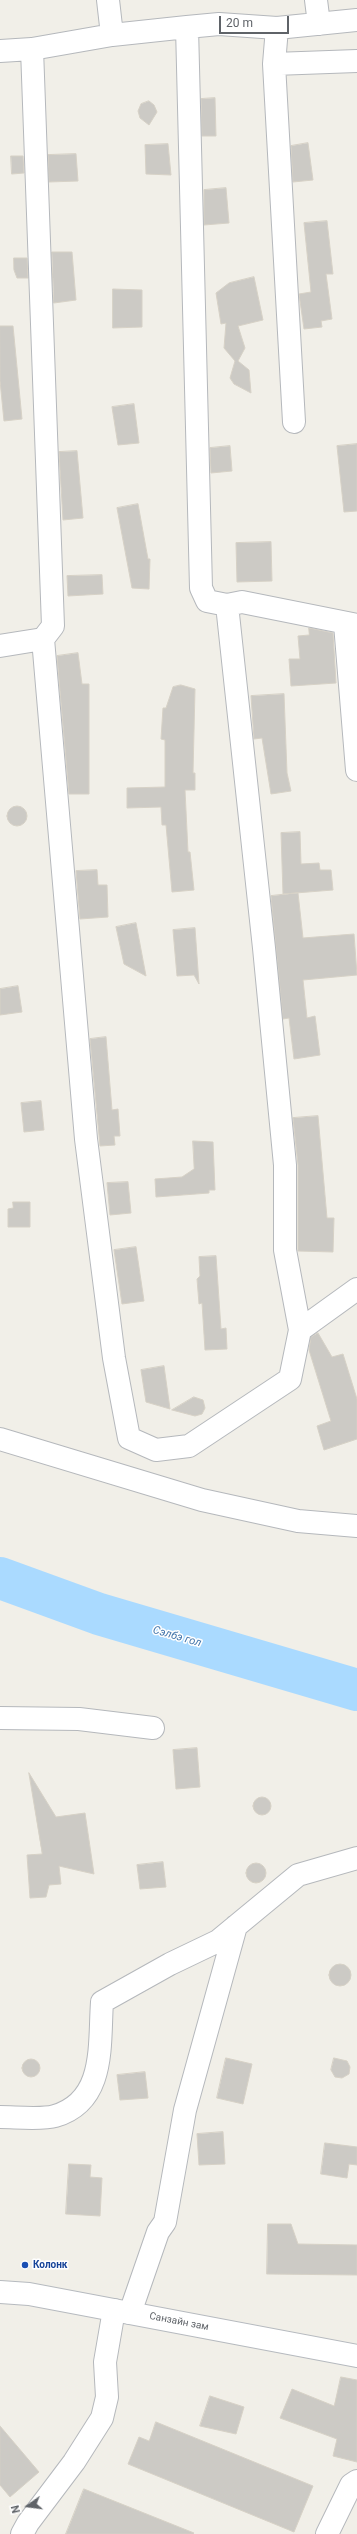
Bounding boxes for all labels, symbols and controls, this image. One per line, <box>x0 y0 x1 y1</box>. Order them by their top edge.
scale bar <box>221 8 291 34</box>
text: 20 m <box>226 16 253 30</box>
water label: Сэлбэ гол <box>151 1624 203 1650</box>
place label: Колонк <box>33 2259 67 2271</box>
marker: Колонк <box>20 2260 30 2270</box>
street label: Санзайн зам <box>148 2310 210 2334</box>
north arrow <box>8 2486 48 2526</box>
text: N <box>9 2504 23 2514</box>

